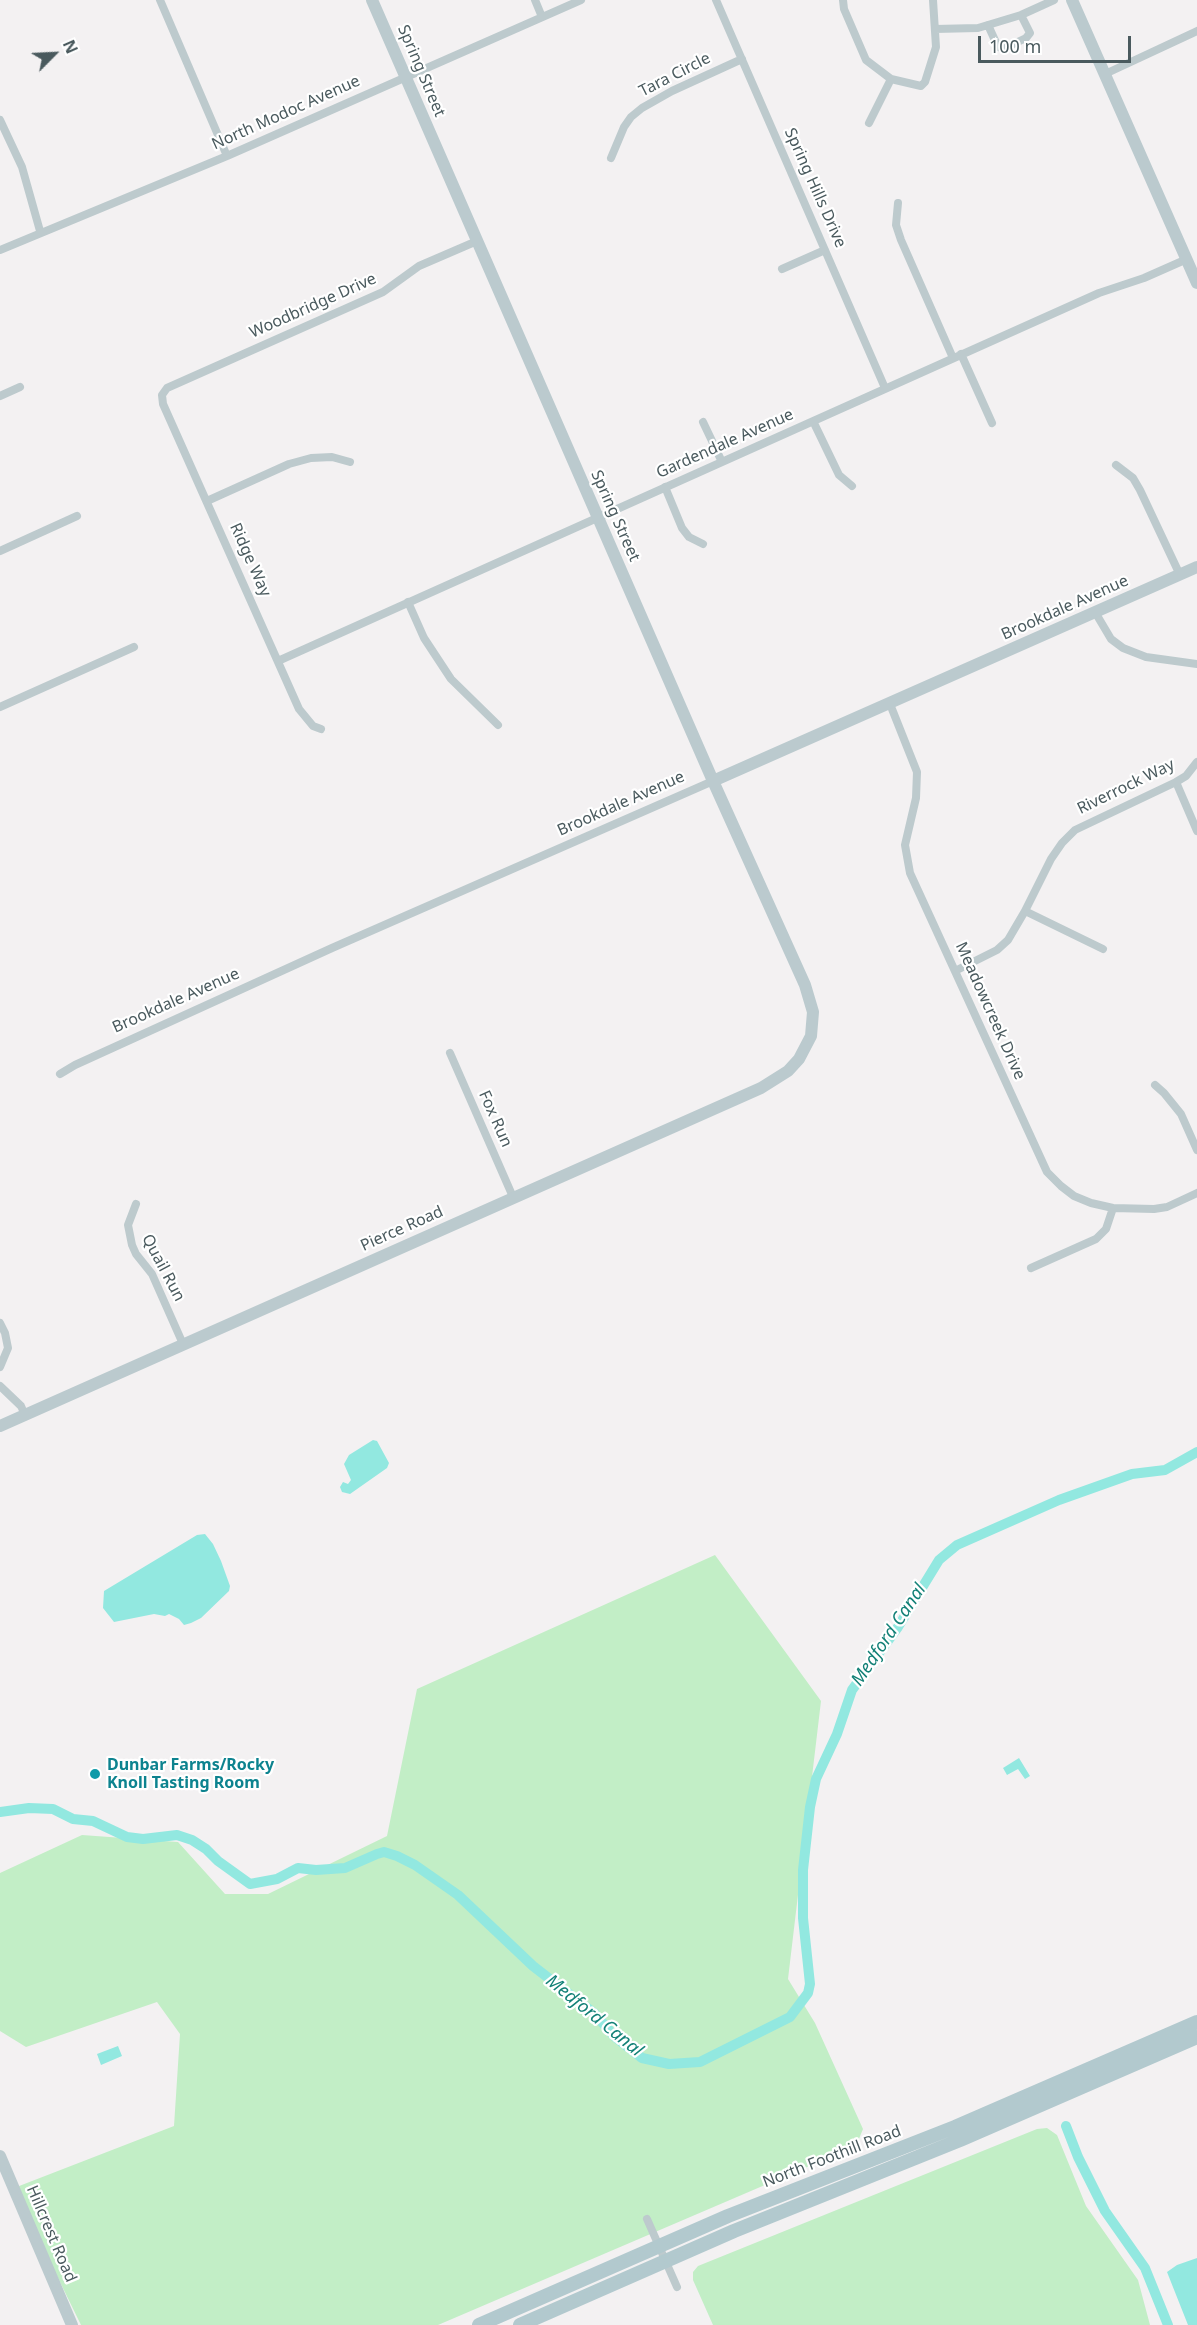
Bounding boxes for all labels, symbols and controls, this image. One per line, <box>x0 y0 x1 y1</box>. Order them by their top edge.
street label: Spring Street <box>393 22 449 120</box>
north arrow <box>24 24 84 84</box>
scale bar <box>981 24 1134 62</box>
text: 100 m <box>989 34 1041 58</box>
text: N <box>58 36 83 57</box>
street label: Tara Circle <box>636 49 714 101</box>
street label: North Modoc Avenue <box>209 72 363 154</box>
street label: Spring Hills Drive <box>780 125 850 251</box>
street label: Woodbridge Drive <box>247 269 379 343</box>
street label: Gardendale Avenue <box>654 405 796 483</box>
street label: Spring Street <box>586 467 644 565</box>
street label: Ridge Way <box>225 520 275 600</box>
street label: Brookdale Avenue <box>999 571 1131 645</box>
street label: Riverrock Way <box>1074 755 1178 819</box>
street label: Brookdale Avenue <box>555 767 687 841</box>
street label: Meadowcreek Drive <box>951 939 1029 1083</box>
street label: Brookdale Avenue <box>110 964 242 1038</box>
street label: Fox Run <box>474 1088 516 1150</box>
street label: Pierce Road <box>358 1202 446 1256</box>
street label: Quail Run <box>137 1231 189 1305</box>
water label: Medford Canal <box>847 1580 931 1690</box>
place label: Dunbar Farms/Rocky Knoll Tasting Room <box>107 1755 274 1793</box>
marker: Dunbar Farms/Rocky Knoll Tasting Room <box>88 1767 102 1781</box>
water label: Medford Canal <box>541 1970 647 2062</box>
street label: North Foothill Road <box>760 2122 904 2192</box>
street label: Hillcrest Road <box>22 2183 80 2285</box>

